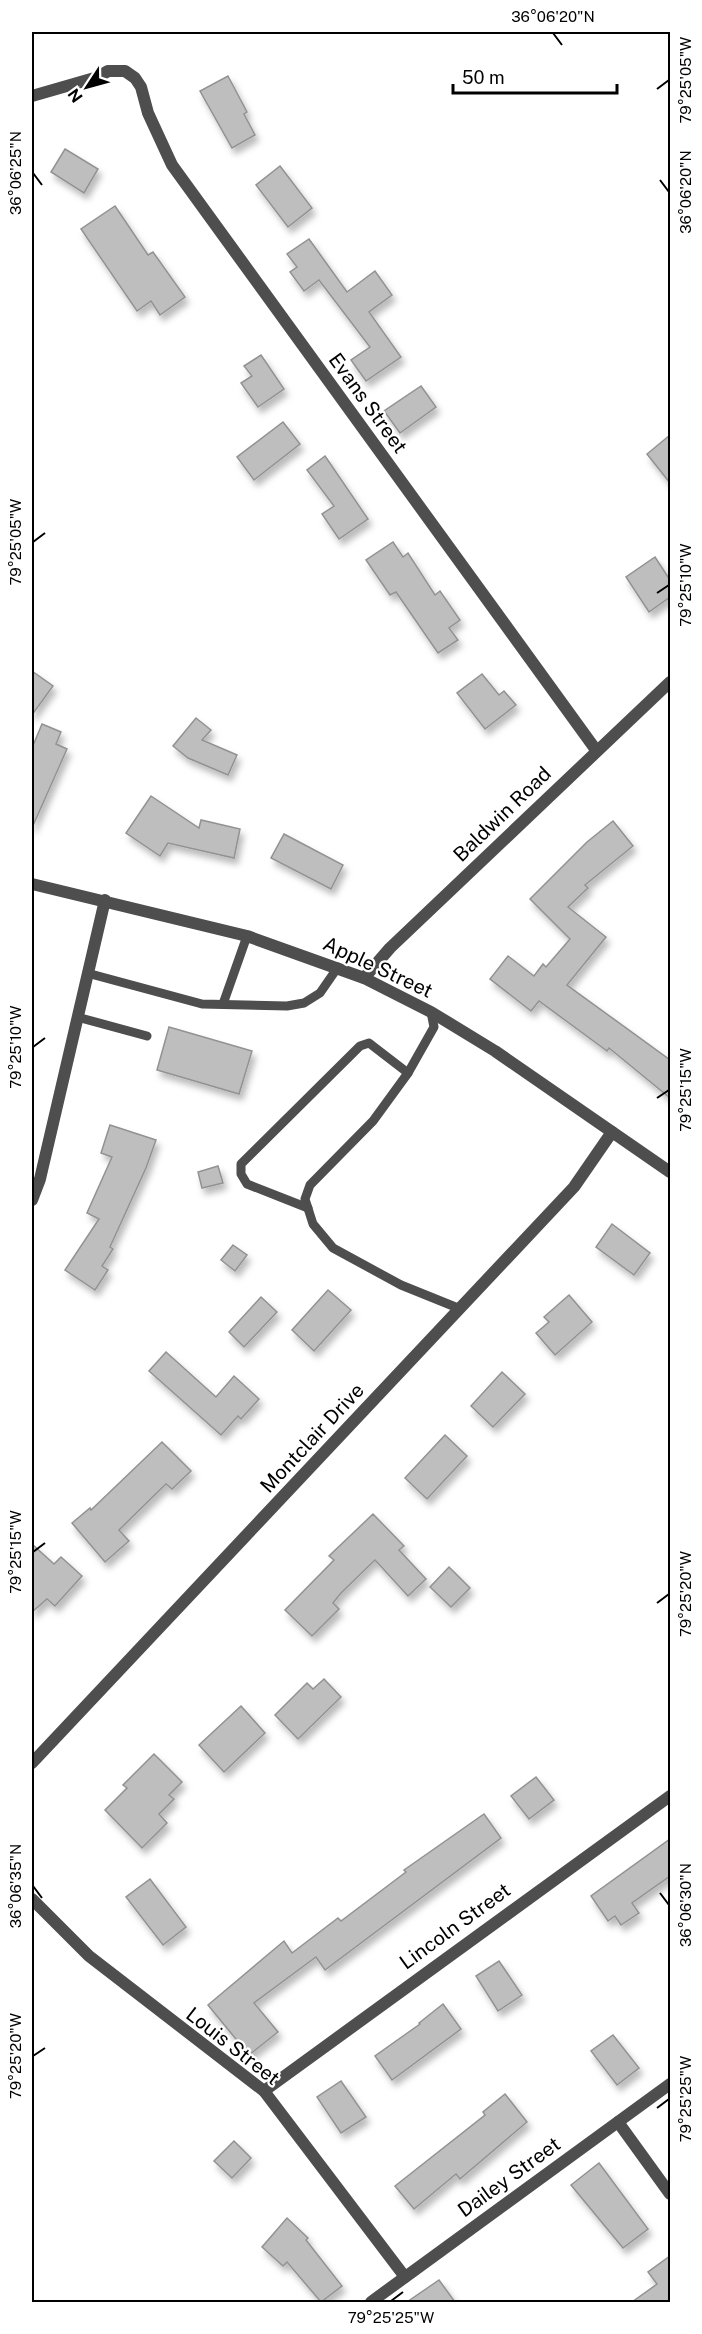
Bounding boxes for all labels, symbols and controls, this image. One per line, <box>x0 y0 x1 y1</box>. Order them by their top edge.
text: 36°06'20"N <box>511 8 595 25</box>
text: 79°25'05"W <box>677 37 694 123</box>
north arrow <box>57 57 117 117</box>
scale bar <box>453 57 616 95</box>
text: 50 m <box>462 67 505 88</box>
text: N <box>64 85 87 106</box>
text: 36°06'25"N <box>7 131 24 215</box>
text: 36°06'20"N <box>677 150 694 234</box>
street label: Evans Street <box>324 348 412 458</box>
text: 79°25'05"W <box>7 499 24 585</box>
text: 79°25'10"W <box>677 543 694 627</box>
street label: Baldwin Road <box>448 761 556 867</box>
street label: Apple Street <box>319 931 437 1003</box>
text: 79°25'10"W <box>7 1005 24 1089</box>
text: 79°25'15"W <box>677 1048 694 1132</box>
street label: Montclair Drive <box>255 1378 369 1498</box>
text: 79°25'15"W <box>7 1510 24 1594</box>
text: 79°25'20"W <box>677 1551 694 1637</box>
text: 36°06'35"N <box>7 1844 24 1928</box>
text: 36°06'30"N <box>677 1863 694 1947</box>
street label: Lincoln Street <box>395 1878 515 1974</box>
street label: Louis Street <box>181 2002 285 2090</box>
text: 79°25'20"W <box>7 2013 24 2099</box>
text: 79°25'25"W <box>677 2056 694 2142</box>
street label: Dailey Street <box>453 2132 565 2222</box>
text: 79°25'25"W <box>348 2309 434 2326</box>

